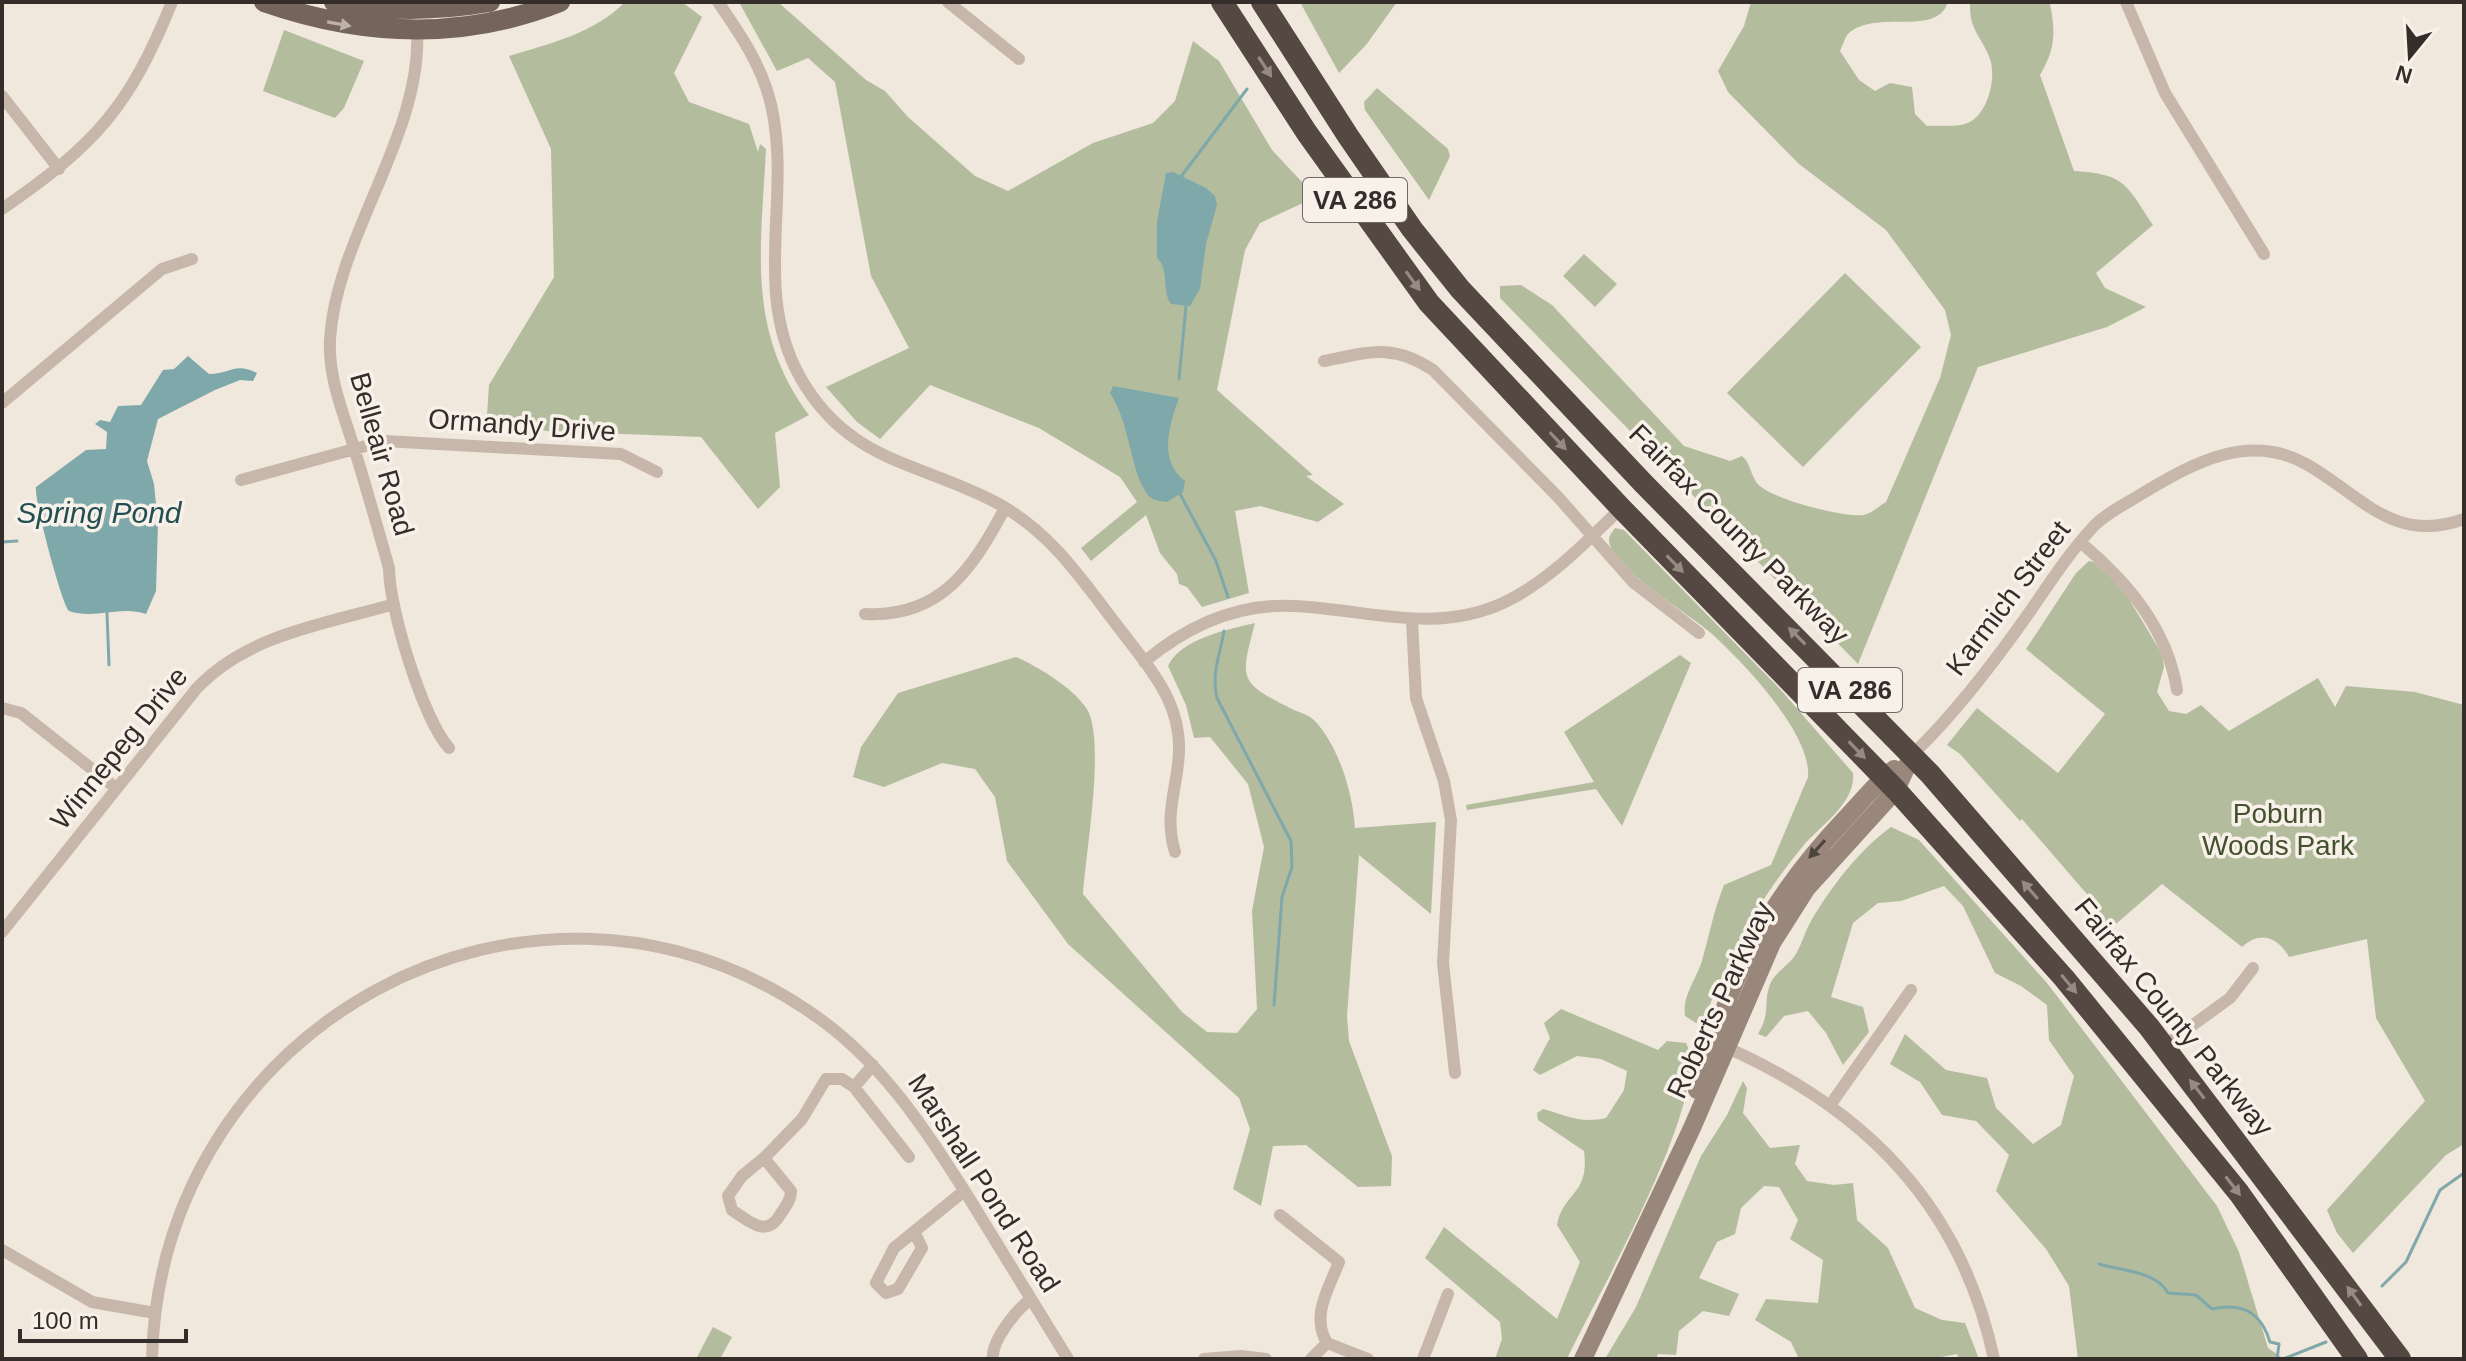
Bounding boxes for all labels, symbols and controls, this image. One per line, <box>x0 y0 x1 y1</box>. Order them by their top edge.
north arrow <box>2370 16 2450 96</box>
one-way arrow <box>327 18 352 30</box>
one-way arrow <box>1257 57 1272 78</box>
text: N <box>2393 60 2415 89</box>
road number: VA 286 <box>1303 178 1407 222</box>
one-way arrow <box>1405 270 1421 292</box>
street label: Belleair Road <box>344 369 420 539</box>
street label: Ormandy Drive <box>427 403 617 447</box>
street label: Fairfax County Parkway <box>1623 418 1855 650</box>
one-way arrow <box>1549 431 1567 450</box>
water label: Spring Pond <box>16 496 183 529</box>
street label: Karmich Street <box>1940 515 2076 681</box>
one-way arrow <box>1666 554 1684 573</box>
one-way arrow <box>1789 627 1807 646</box>
street label: Winnepeg Drive <box>44 661 194 835</box>
road number: VA 286 <box>1798 668 1902 712</box>
one-way arrow <box>1847 740 1866 759</box>
park label: Poburn Woods Park <box>2202 798 2355 861</box>
one-way arrow <box>1809 839 1826 859</box>
one-way arrow <box>2022 880 2039 900</box>
street label: Fairfax County Parkway <box>2068 892 2280 1142</box>
street label: Roberts Parkway <box>1661 897 1779 1103</box>
one-way arrow <box>2060 974 2077 994</box>
street label: Marshall Pond Road <box>902 1068 1066 1298</box>
one-way arrow <box>2189 1079 2205 1099</box>
one-way arrow <box>2224 1176 2241 1196</box>
one-way arrow <box>2347 1285 2362 1306</box>
scale bar <box>20 1293 186 1343</box>
text: 100 m <box>32 1307 99 1334</box>

